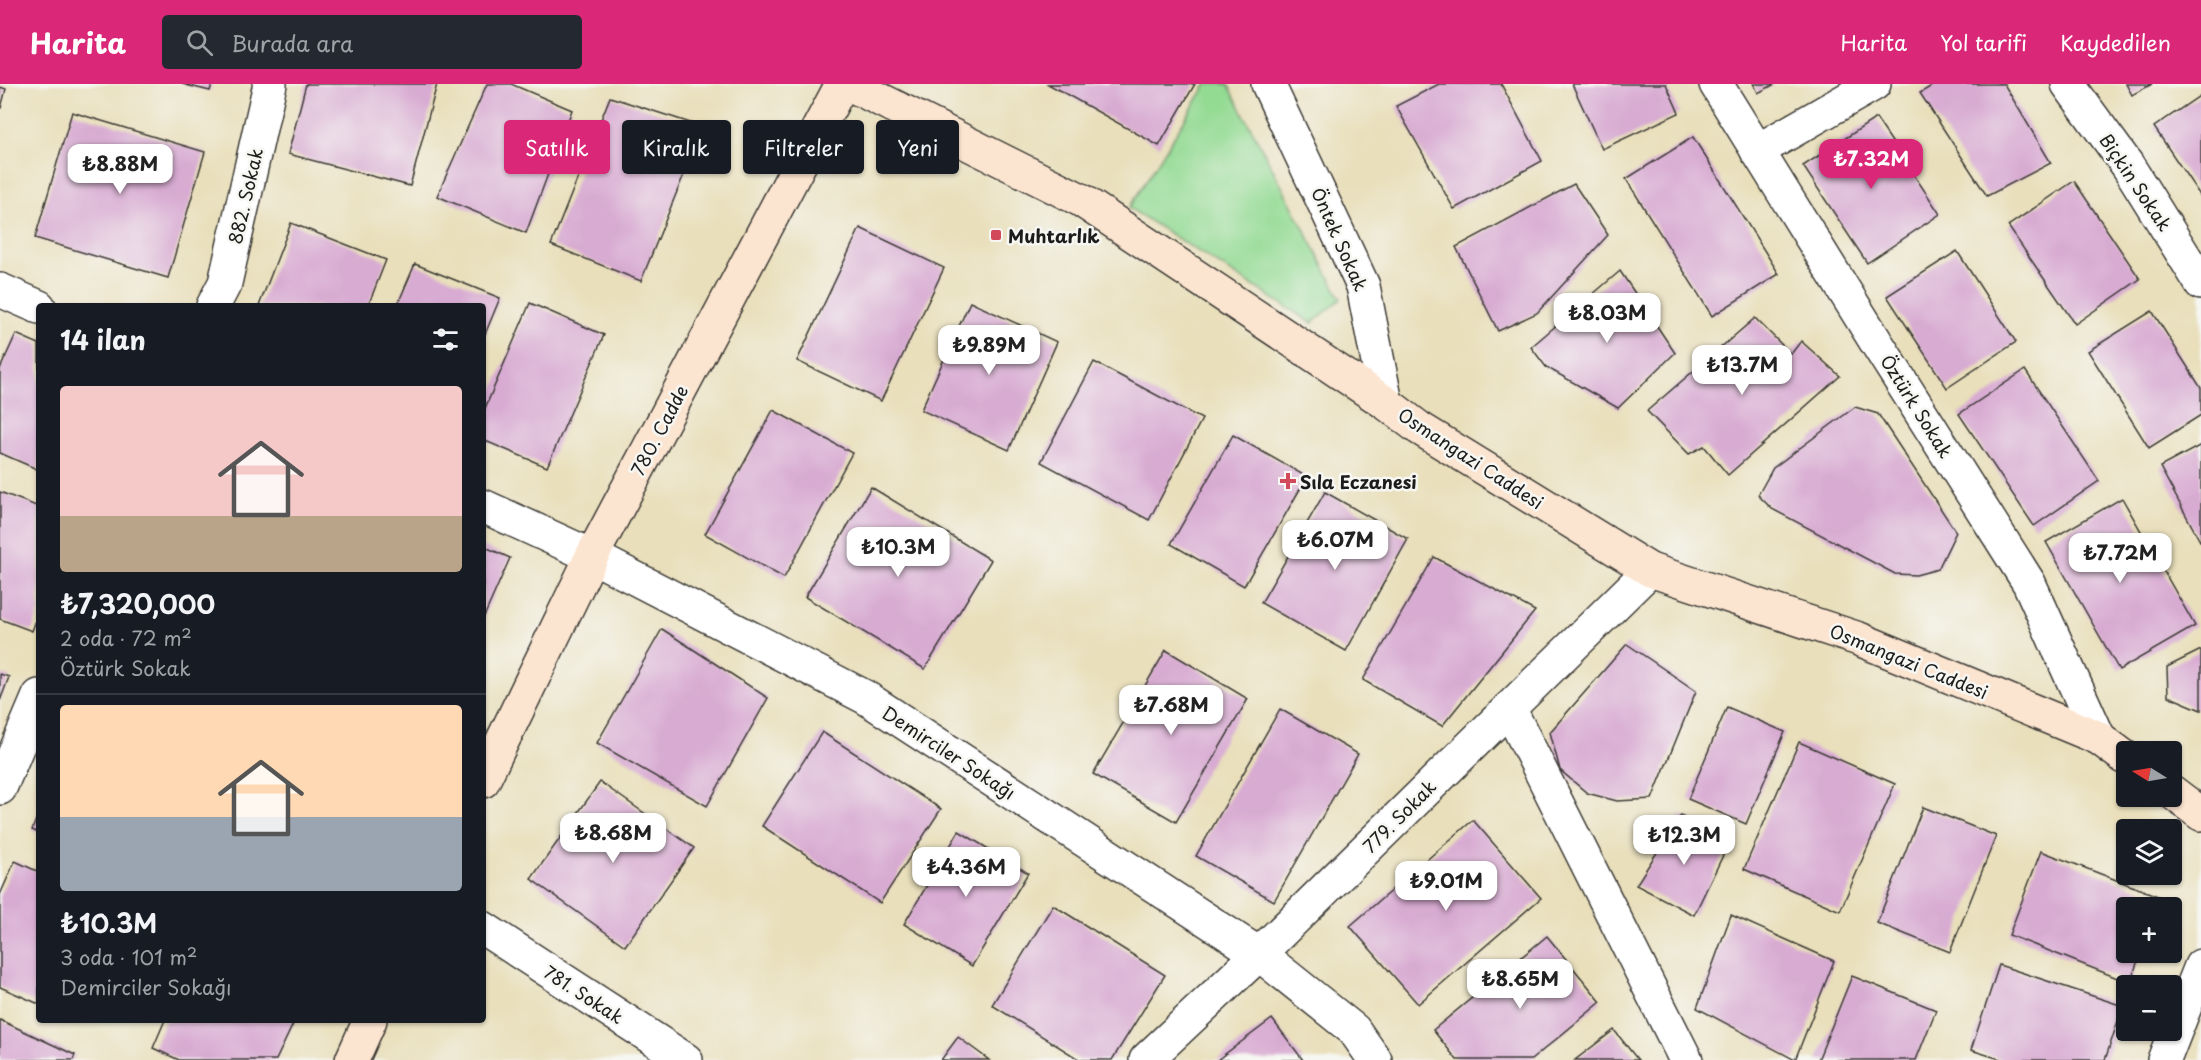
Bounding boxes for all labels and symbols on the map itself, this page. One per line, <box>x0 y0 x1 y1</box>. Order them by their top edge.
street label: Biçkin Sokak <box>2093 128 2179 236</box>
pin: ₺7.32M <box>1822 139 1920 190</box>
pin: ₺8.88M <box>71 144 169 195</box>
street label: 882. Sokak <box>221 145 269 247</box>
street label: Öntek Sokak <box>1305 183 1375 295</box>
place label: Muhtarlık <box>1008 222 1100 249</box>
marker: Muhtarlık <box>989 228 1003 242</box>
pin: ₺8.03M <box>1558 293 1656 344</box>
pin: ₺9.89M <box>940 325 1038 376</box>
pin: ₺13.7M <box>1693 345 1791 396</box>
street label: Öztürk Sokak <box>1874 349 1960 463</box>
street label: 780. Cadde <box>624 380 694 480</box>
street label: Osmangazi Caddesi <box>1393 401 1549 515</box>
place label: Sıla Eczanesi <box>1300 468 1417 495</box>
marker: Sıla Eczanesi <box>1281 474 1295 488</box>
pin: ₺6.07M <box>1286 520 1384 571</box>
pin: ₺10.3M <box>849 527 947 578</box>
pin: ₺7.72M <box>2071 533 2169 584</box>
street label: Osmangazi Caddesi <box>1826 617 1992 705</box>
pin: ₺7.68M <box>1122 685 1220 736</box>
street label: Demirciler Sokağı <box>877 699 1021 805</box>
north arrow <box>2116 741 2182 807</box>
street label: 779. Sokak <box>1356 773 1442 859</box>
pin: ₺8.68M <box>564 813 662 864</box>
pin: ₺12.3M <box>1635 815 1733 866</box>
pin: ₺4.36M <box>917 847 1015 898</box>
pin: ₺9.01M <box>1397 861 1495 912</box>
street label: 781. Sokak <box>539 958 629 1030</box>
pin: ₺8.65M <box>1471 959 1569 1010</box>

